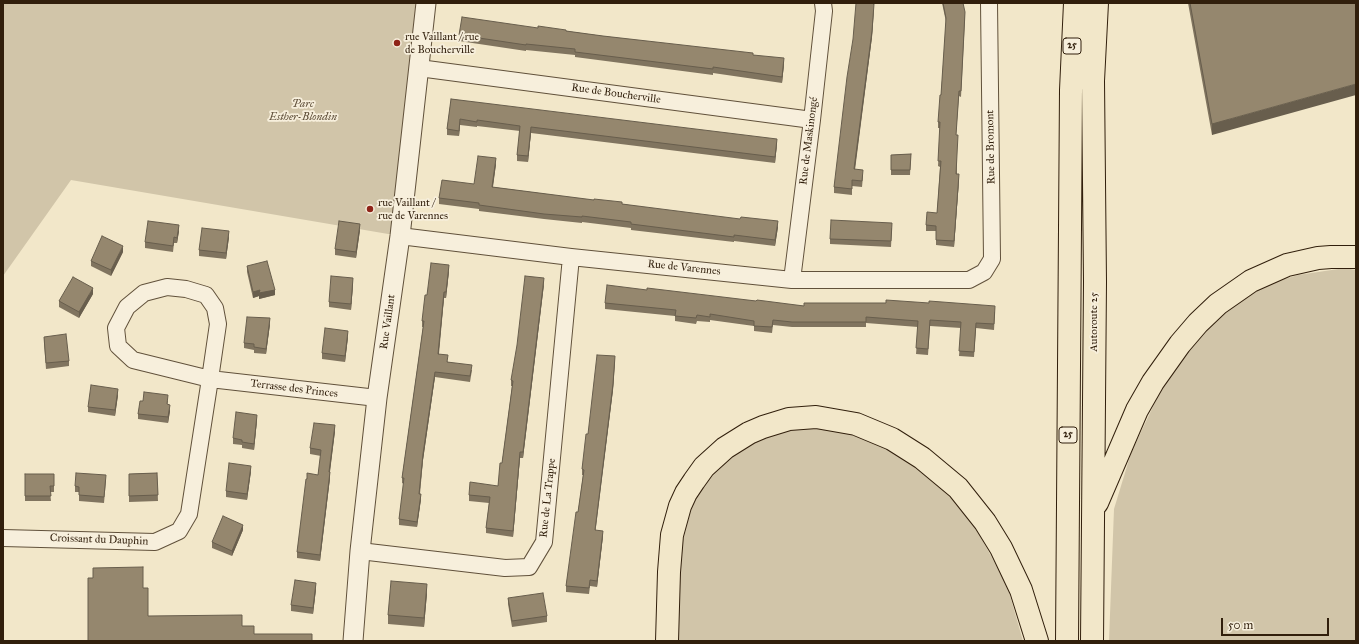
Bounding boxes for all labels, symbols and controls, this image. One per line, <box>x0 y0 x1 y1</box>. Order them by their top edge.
place label: rue Vaillant / rue de Boucherville <box>405 30 479 56</box>
marker: rue Vaillant / rue de Boucherville <box>392 38 402 48</box>
road number: 25 <box>1063 38 1081 54</box>
street label: Rue de Boucherville <box>570 81 662 107</box>
street label: Rue de Maskinongé <box>797 96 821 186</box>
park label: Parc Esther-Blondin <box>269 97 337 123</box>
street label: Rue de Bromont <box>984 110 998 184</box>
place label: rue Vaillant / rue de Varennes <box>378 196 448 222</box>
marker: rue Vaillant / rue de Varennes <box>365 204 375 214</box>
street label: Rue de Varennes <box>647 258 721 278</box>
street label: Autoroute 25 <box>1087 292 1101 352</box>
street label: Rue Vaillant <box>378 294 398 350</box>
street label: Terrasse des Princes <box>249 377 339 401</box>
road number: 25 <box>1059 427 1077 443</box>
street label: Rue de La Trappe <box>537 458 559 538</box>
street label: Croissant du Dauphin <box>50 532 148 548</box>
scale bar <box>1223 610 1331 636</box>
text: 50 m <box>1228 618 1253 632</box>

